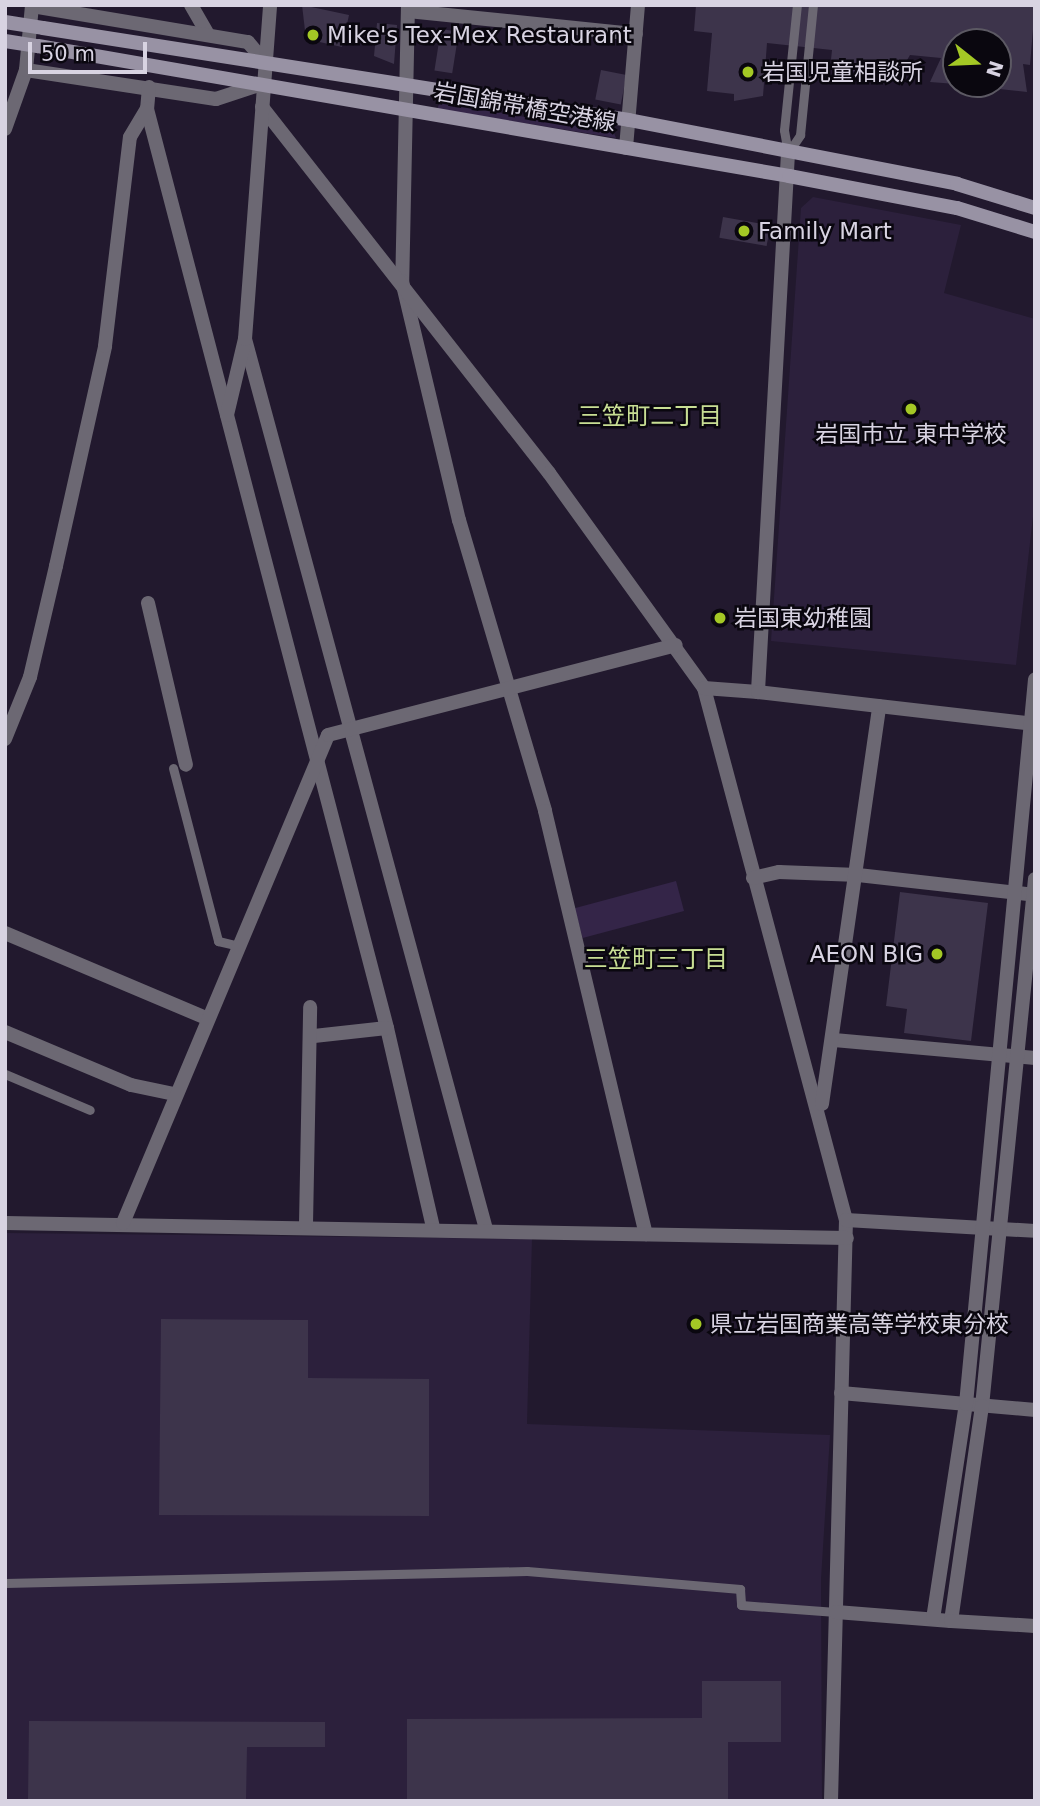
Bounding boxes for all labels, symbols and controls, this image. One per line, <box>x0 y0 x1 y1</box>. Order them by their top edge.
place label: Mike's Tex-Mex Restaurant <box>327 21 632 49</box>
marker: Mike's Tex-Mex Restaurant <box>305 27 321 43</box>
scale bar <box>32 28 150 72</box>
north arrow <box>942 28 1012 98</box>
text: 50 m <box>41 42 95 66</box>
place label: 岩国児童相談所 <box>762 58 923 86</box>
text: N <box>982 58 1008 80</box>
marker: 岩国児童相談所 <box>740 64 756 80</box>
street label: 岩国錦帯橋空港線 <box>432 77 618 137</box>
place label: Family Mart <box>758 217 892 245</box>
marker: Family Mart <box>736 223 752 239</box>
marker: 岩国市立 東中学校 <box>903 401 919 417</box>
district label: 三笠町二丁目 <box>578 403 722 431</box>
place label: 岩国市立 東中学校 <box>815 420 1007 448</box>
place label: 岩国東幼稚園 <box>734 604 872 632</box>
marker: 岩国東幼稚園 <box>712 610 728 626</box>
place label: AEON BIG <box>810 940 923 968</box>
district label: 三笠町三丁目 <box>584 946 728 974</box>
marker: AEON BIG <box>929 946 945 962</box>
place label: 県立岩国商業高等学校東分校 <box>710 1310 1009 1338</box>
marker: 県立岩国商業高等学校東分校 <box>688 1316 704 1332</box>

